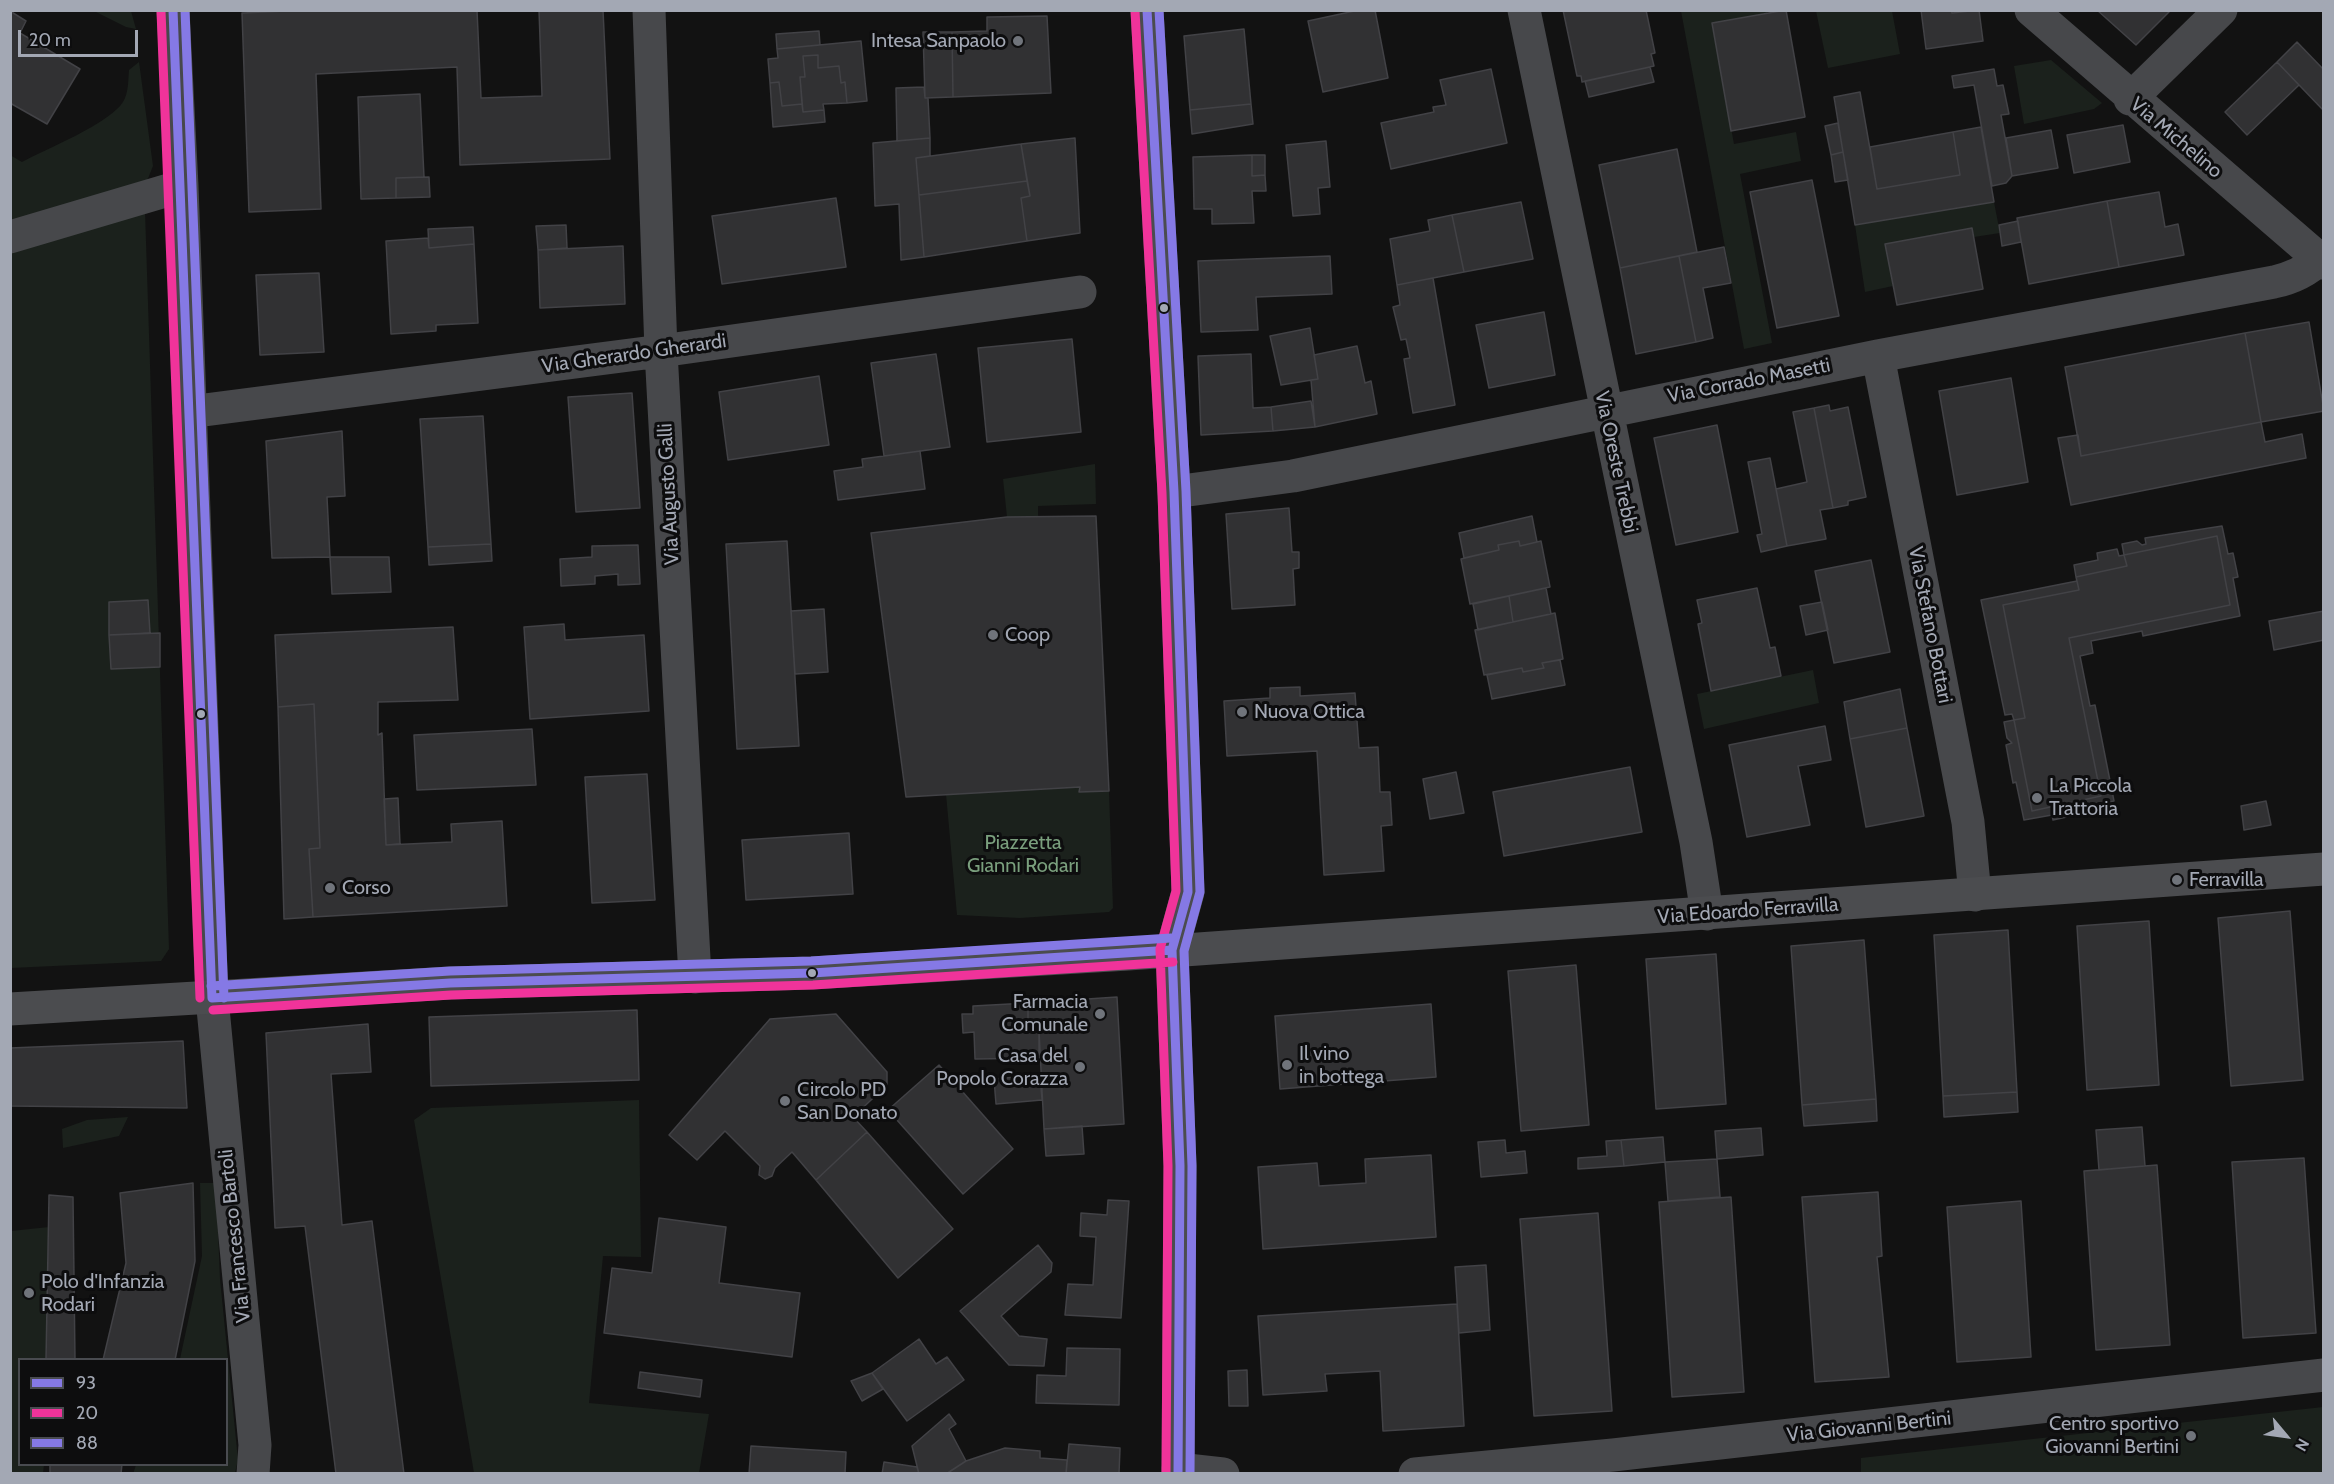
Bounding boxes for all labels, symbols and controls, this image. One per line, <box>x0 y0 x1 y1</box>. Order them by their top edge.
scale bar <box>21 18 141 56</box>
text: 20 m <box>29 29 71 51</box>
place label: Intesa Sanpaolo <box>871 29 1006 53</box>
marker: Intesa Sanpaolo <box>1011 34 1025 48</box>
street label: Via Michelino <box>2125 92 2227 184</box>
unlabelled marker <box>1158 302 1170 314</box>
street label: Via Gherardo Gherardi <box>540 329 728 379</box>
street label: Via Corrado Masetti <box>1666 353 1832 409</box>
street label: Via Oreste Trebbi <box>1589 389 1643 535</box>
street label: Via Augusto Galli <box>653 423 685 565</box>
street label: Via Stefano Bottari <box>1903 545 1957 705</box>
place label: Coop <box>1005 623 1050 647</box>
marker: Coop <box>986 628 1000 642</box>
place label: Nuova Ottica <box>1254 700 1365 724</box>
marker: Nuova Ottica <box>1235 705 1249 719</box>
unlabelled marker <box>195 708 207 720</box>
place label: La Piccola Trattoria <box>2049 774 2132 821</box>
marker: La Piccola Trattoria <box>2030 791 2044 805</box>
park label: Piazzetta Gianni Rodari <box>967 831 1079 878</box>
place label: Ferravilla <box>2189 868 2264 892</box>
marker: Ferravilla <box>2170 873 2184 887</box>
place label: Corso <box>342 876 391 900</box>
marker: Corso <box>323 881 337 895</box>
street label: Via Edoardo Ferravilla <box>1657 893 1839 929</box>
unlabelled marker <box>806 967 818 979</box>
place label: Farmacia Comunale <box>1001 990 1088 1037</box>
marker: Farmacia Comunale <box>1093 1007 1107 1021</box>
place label: Il vino in bottega <box>1299 1042 1384 1089</box>
place label: Casa del Popolo Corazza <box>936 1044 1068 1091</box>
marker: Il vino in bottega <box>1280 1058 1294 1072</box>
marker: Casa del Popolo Corazza <box>1073 1060 1087 1074</box>
place label: Circolo PD San Donato <box>797 1078 898 1125</box>
marker: Circolo PD San Donato <box>778 1094 792 1108</box>
street label: Via Francesco Bartoli <box>214 1148 256 1324</box>
place label: Polo d'Infanzia Rodari <box>41 1270 164 1317</box>
marker: Polo d'Infanzia Rodari <box>22 1286 36 1300</box>
legend <box>18 1358 228 1466</box>
text: 93 <box>76 1372 96 1394</box>
text: 20 <box>76 1402 98 1424</box>
street label: Via Giovanni Bertini <box>1786 1406 1952 1448</box>
north arrow <box>2256 1406 2316 1466</box>
place label: Centro sportivo Giovanni Bertini <box>2045 1412 2179 1459</box>
marker: Centro sportivo Giovanni Bertini <box>2184 1429 2198 1443</box>
text: 88 <box>76 1432 98 1454</box>
text: N <box>2291 1435 2313 1455</box>

